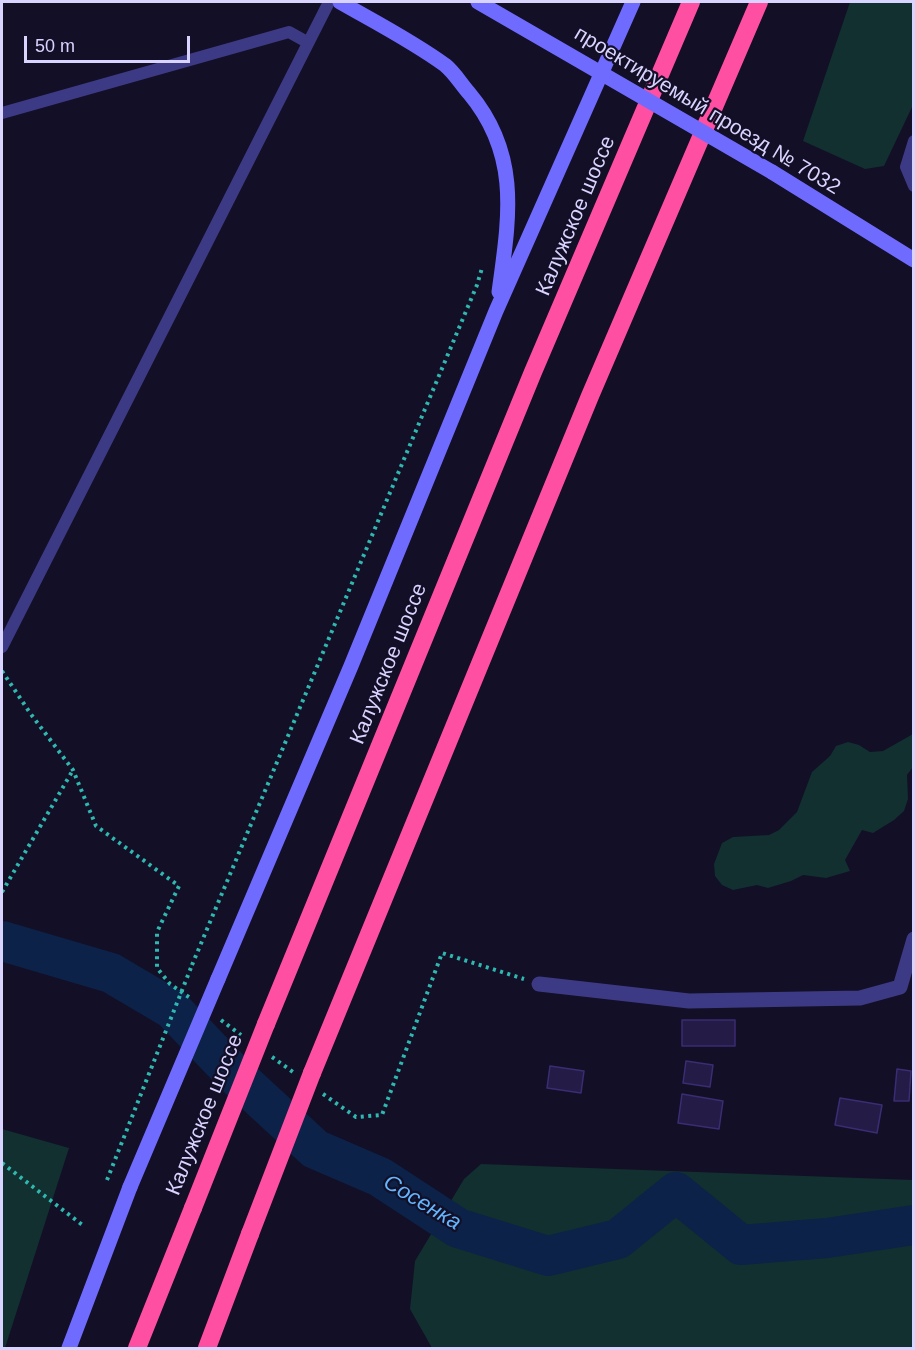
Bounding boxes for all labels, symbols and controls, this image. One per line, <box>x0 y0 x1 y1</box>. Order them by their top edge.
street label: проектируемый проезд № 7032 <box>569 21 845 201</box>
scale bar <box>27 24 194 62</box>
text: 50 m <box>35 36 75 56</box>
street label: Калужское шоссе <box>531 132 621 300</box>
street label: Калужское шоссе <box>345 580 433 748</box>
street label: Калужское шоссе <box>161 1031 249 1199</box>
water label: Сосенка <box>378 1170 466 1236</box>

